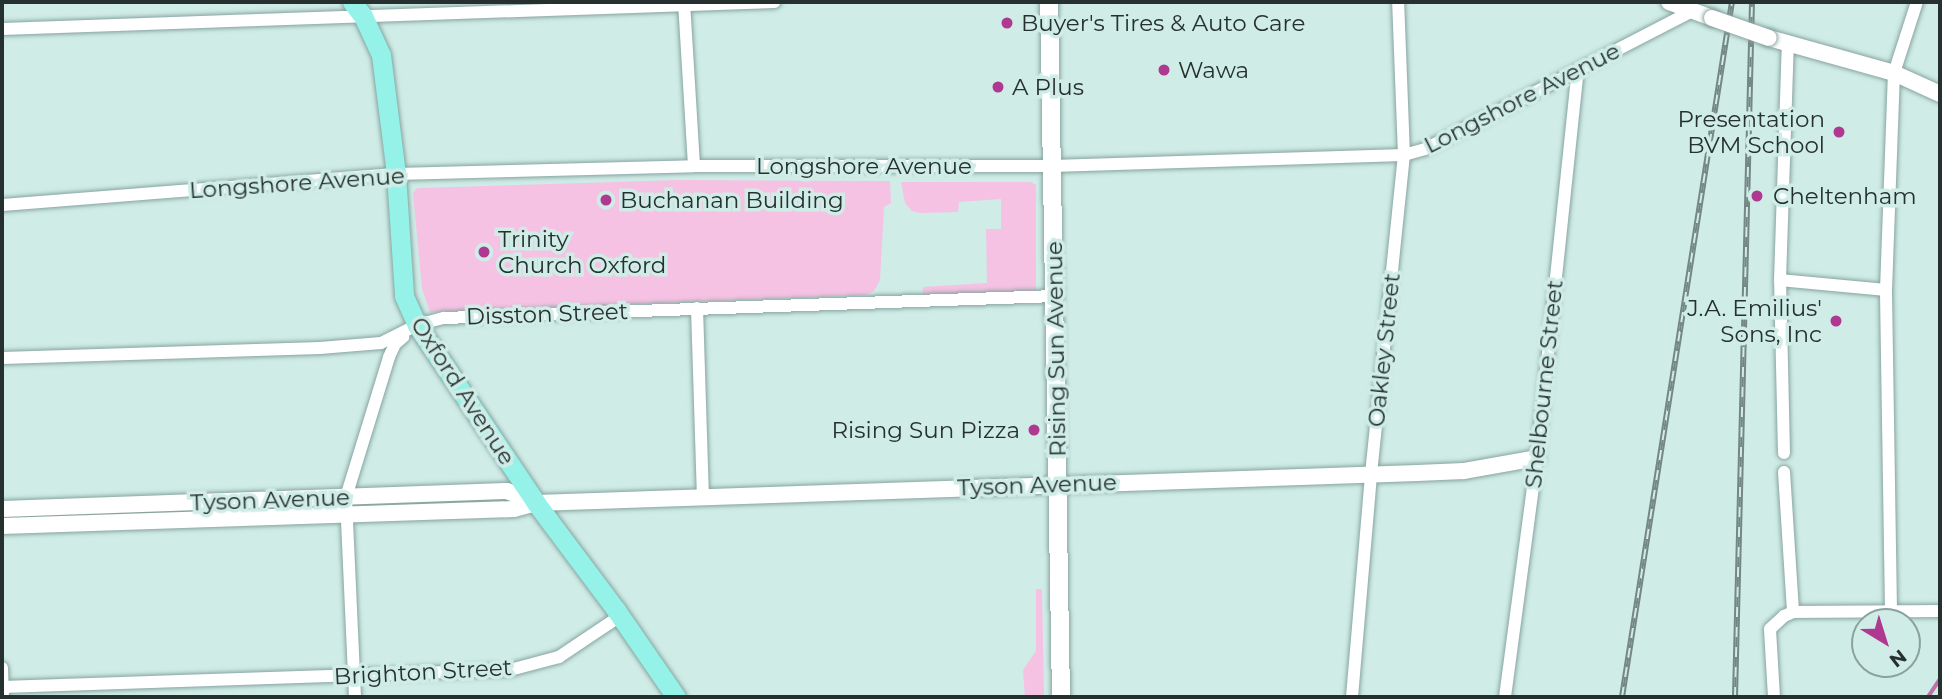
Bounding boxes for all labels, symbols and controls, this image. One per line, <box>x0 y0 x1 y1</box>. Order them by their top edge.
place label: Buyer's Tires & Auto Care <box>1021 9 1305 37</box>
marker: Buyer's Tires & Auto Care <box>999 15 1015 31</box>
street label: Longshore Avenue <box>1420 37 1624 159</box>
place label: Wawa <box>1178 56 1249 84</box>
marker: Wawa <box>1156 62 1172 78</box>
place label: A Plus <box>1012 73 1084 101</box>
marker: A Plus <box>990 79 1006 95</box>
place label: Presentation BVM School <box>1678 105 1825 159</box>
marker: Presentation BVM School <box>1831 124 1847 140</box>
street label: Longshore Avenue <box>756 152 972 180</box>
street label: Longshore Avenue <box>188 162 406 204</box>
place label: Cheltenham <box>1773 182 1917 210</box>
place label: Buchanan Building <box>620 186 844 214</box>
marker: Cheltenham <box>1747 186 1767 206</box>
marker: Buchanan Building <box>598 192 614 208</box>
place label: Trinity Church Oxford <box>498 225 666 279</box>
street label: Rising Sun Avenue <box>1040 241 1072 457</box>
marker: Trinity Church Oxford <box>476 244 492 260</box>
street label: Oakley Street <box>1362 272 1406 428</box>
street label: Shelbourne Street <box>1519 278 1569 490</box>
place label: J.A. Emilius' Sons, Inc <box>1687 294 1822 348</box>
street label: Disston Street <box>466 297 628 331</box>
street label: Oxford Avenue <box>405 312 521 470</box>
marker: J.A. Emilius' Sons, Inc <box>1828 313 1844 329</box>
place label: Rising Sun Pizza <box>831 416 1020 444</box>
marker: Rising Sun Pizza <box>1026 422 1042 438</box>
street label: Tyson Avenue <box>957 468 1117 502</box>
street label: Tyson Avenue <box>190 483 350 517</box>
north arrow <box>1851 608 1921 678</box>
text: N <box>1885 645 1911 672</box>
street label: Brighton Street <box>333 654 513 690</box>

